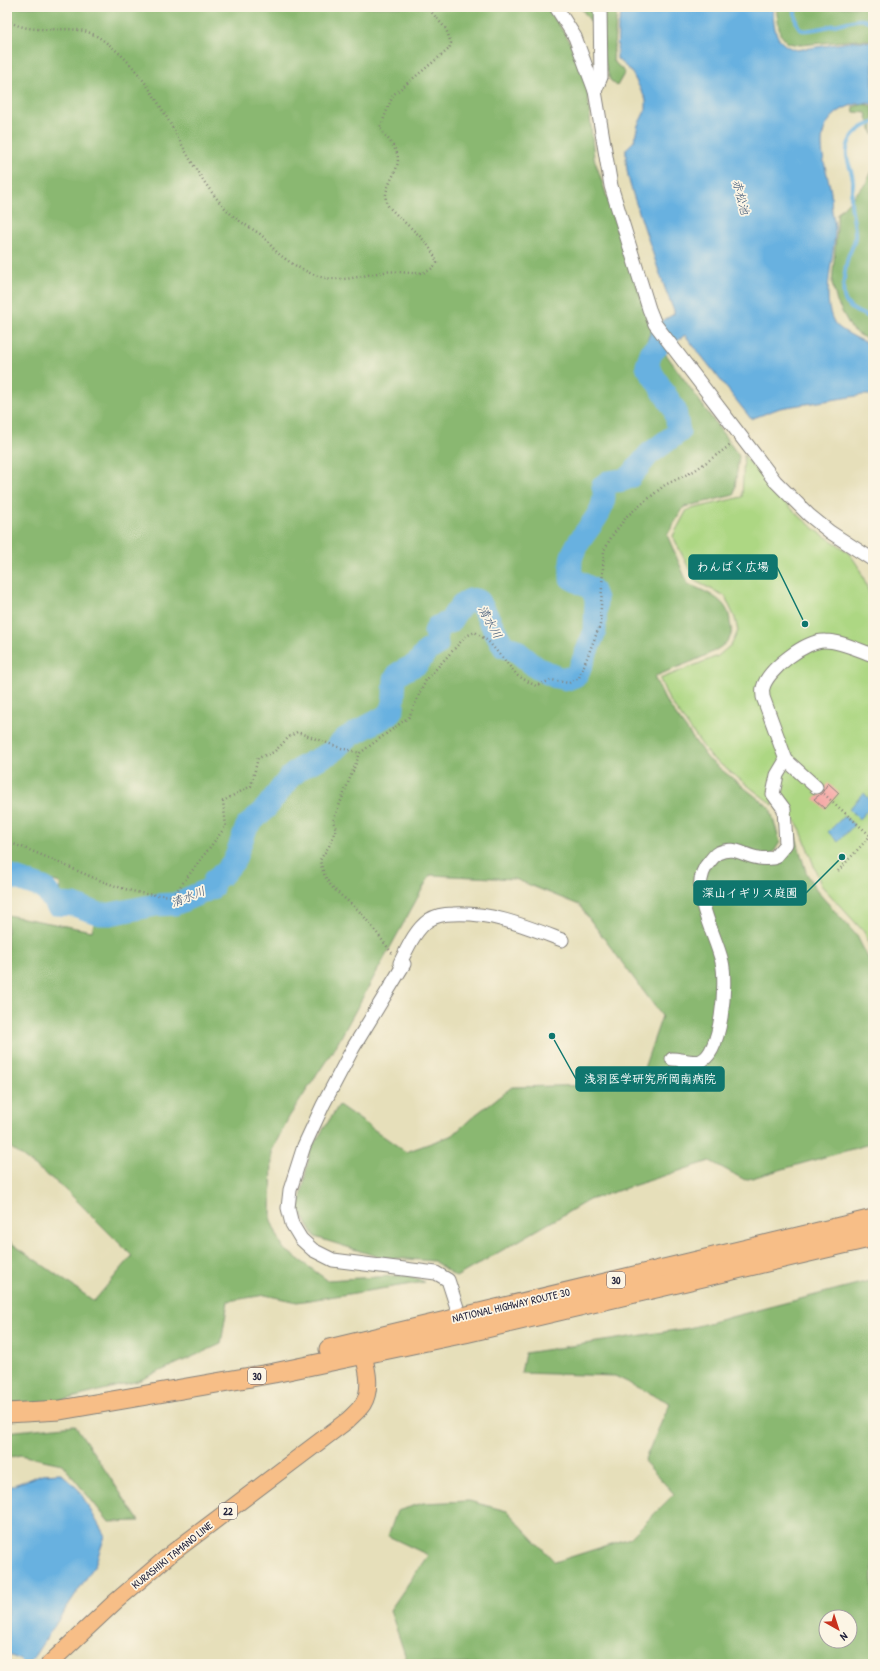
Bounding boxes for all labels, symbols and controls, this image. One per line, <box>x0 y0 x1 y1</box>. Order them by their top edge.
water label: 赤松池 <box>729 177 754 217</box>
callout: わんぱく広場 <box>689 555 777 579</box>
text: わんぱく広場 <box>697 558 769 575</box>
water label: 清水川 <box>474 602 507 642</box>
callout: 深山イギリス庭園 <box>694 881 806 905</box>
water label: 清水川 <box>168 882 208 911</box>
text: 深山イギリス庭園 <box>702 884 798 901</box>
callout: 浅羽医学研究所岡南病院 <box>576 1067 724 1091</box>
text: 浅羽医学研究所岡南病院 <box>584 1070 716 1087</box>
road number: 30 <box>607 1272 625 1288</box>
street label: NATIONAL HIGHWAY ROUTE 30 <box>451 1285 571 1325</box>
road number: 30 <box>248 1368 266 1384</box>
road number: 22 <box>219 1503 237 1519</box>
street label: KURASHIKI TAMANO LINE <box>129 1518 215 1592</box>
north arrow <box>818 1609 858 1649</box>
text: N <box>838 1629 851 1644</box>

